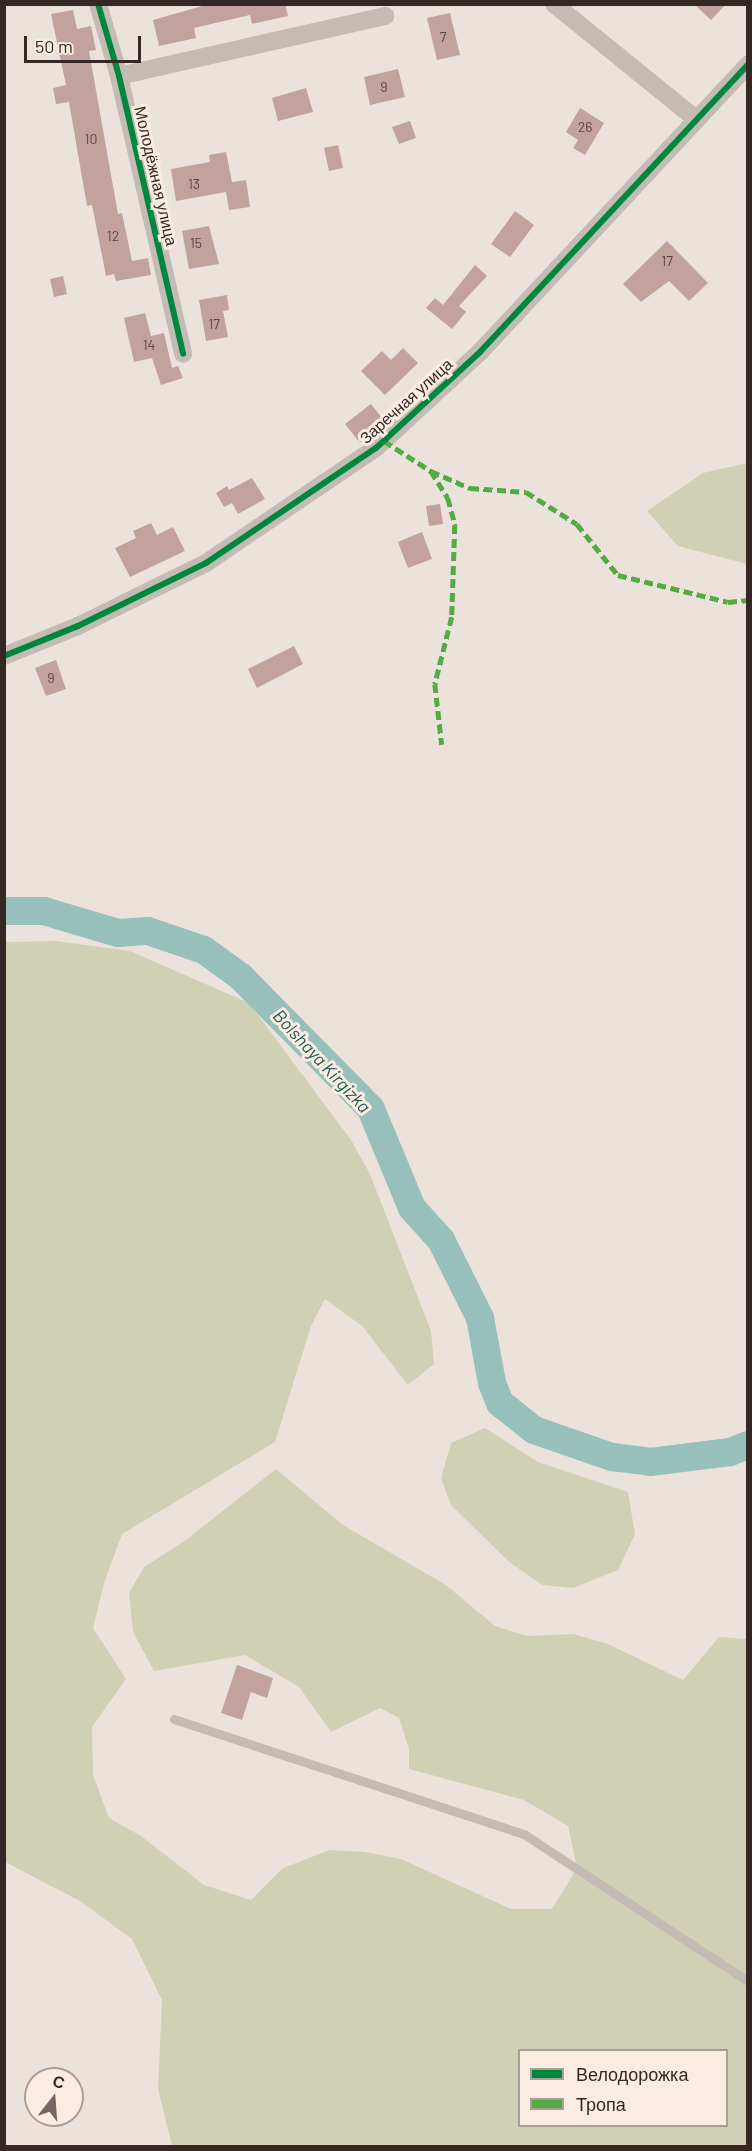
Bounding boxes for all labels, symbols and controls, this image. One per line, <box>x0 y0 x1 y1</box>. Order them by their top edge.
scale bar <box>27 24 144 62</box>
house number: 7 <box>440 29 446 45</box>
text: 50 m <box>35 35 73 57</box>
house number: 9 <box>380 79 388 95</box>
street label: Молодёжная улица <box>131 104 181 248</box>
house number: 26 <box>578 119 592 135</box>
house number: 10 <box>85 131 97 147</box>
house number: 13 <box>188 176 200 192</box>
house number: 12 <box>107 228 119 244</box>
house number: 15 <box>190 235 202 251</box>
house number: 17 <box>661 253 673 269</box>
house number: 17 <box>208 316 220 332</box>
house number: 14 <box>143 337 155 353</box>
street label: Заречная улица <box>356 354 456 448</box>
house number: 9 <box>47 670 55 686</box>
water label: Bolshaya Kirgizka <box>269 1005 375 1117</box>
legend <box>518 2049 728 2127</box>
text: Велодорожка <box>576 2063 688 2085</box>
north arrow <box>24 2067 84 2127</box>
text: С <box>51 2070 67 2092</box>
text: Тропа <box>576 2093 626 2115</box>

